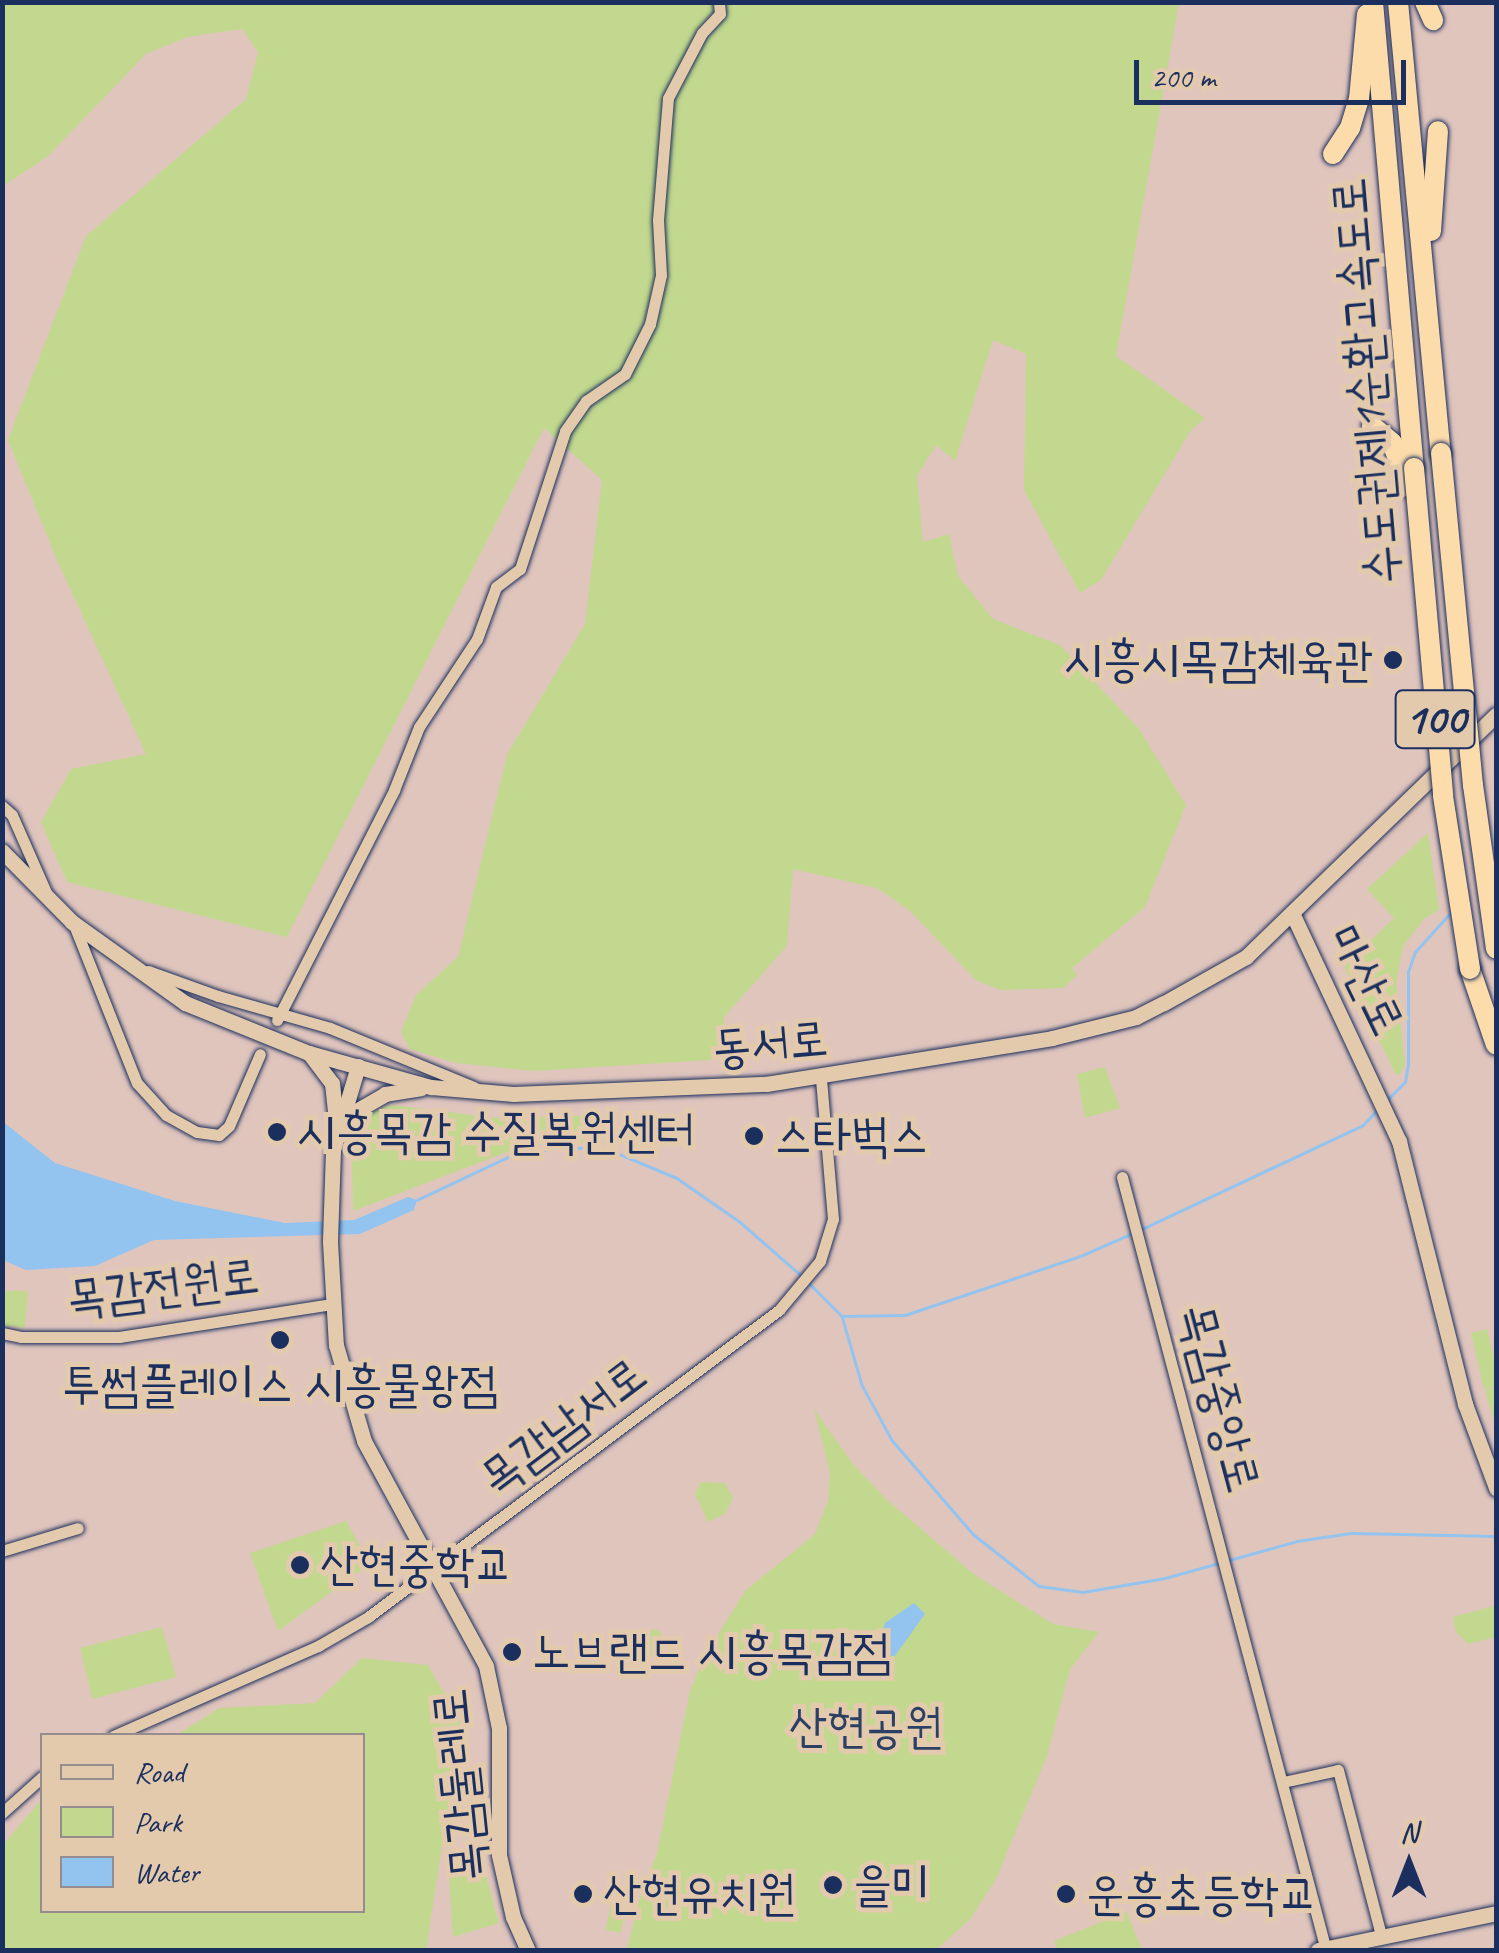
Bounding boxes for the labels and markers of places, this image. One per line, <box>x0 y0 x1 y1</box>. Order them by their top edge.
place label: 시흥시목감체육관 <box>1064 631 1373 689</box>
marker: 시흥시목감체육관 <box>1382 649 1404 671</box>
place label: 시흥목감 수질복원센터 <box>297 1103 695 1161</box>
place label: 스타벅스 <box>774 1107 929 1165</box>
marker: 시흥목감 수질복원센터 <box>266 1121 288 1143</box>
marker: 스타벅스 <box>743 1125 765 1147</box>
marker: 투썸플레이스 시흥물왕점 <box>269 1329 291 1351</box>
place label: 투썸플레이스 시흥물왕점 <box>62 1356 498 1414</box>
place label: 산현중학교 <box>320 1536 513 1594</box>
marker: 산현중학교 <box>289 1554 311 1576</box>
place label: 노브랜드 시흥목감점 <box>532 1623 891 1681</box>
marker: 노브랜드 시흥목감점 <box>501 1641 523 1663</box>
place label: 을미 <box>853 1856 930 1914</box>
place label: 산현유치원 <box>603 1865 796 1923</box>
place label: 운흥초등학교 <box>1086 1865 1318 1923</box>
marker: 을미 <box>822 1874 844 1896</box>
marker: 산현유치원 <box>572 1883 594 1905</box>
marker: 운흥초등학교 <box>1055 1883 1077 1905</box>

